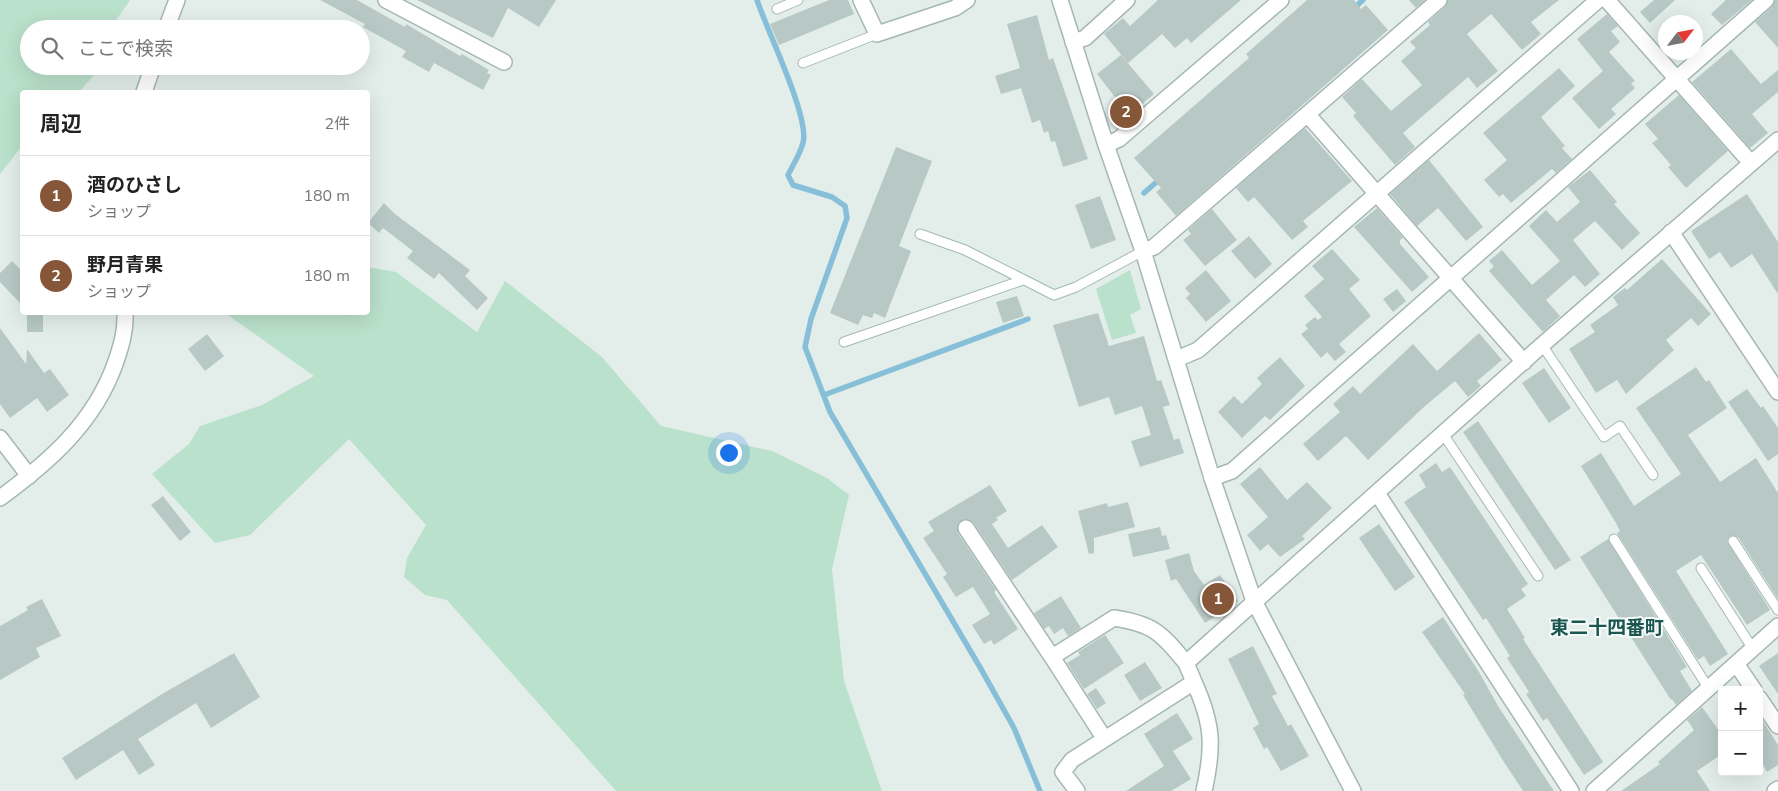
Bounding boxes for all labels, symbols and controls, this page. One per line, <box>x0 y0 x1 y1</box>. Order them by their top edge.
north arrow <box>1658 15 1703 60</box>
search box <box>20 20 370 75</box>
icon: search <box>38 34 66 62</box>
text: ここで検索 <box>78 36 173 62</box>
pin: 2 <box>1110 93 1142 131</box>
text: 周辺 <box>40 110 82 138</box>
text: 2件 <box>324 113 350 135</box>
text: 酒のひさし <box>87 172 182 198</box>
text: 1 <box>51 185 61 207</box>
text: 180 m <box>303 185 350 207</box>
text: ショップ <box>87 201 151 223</box>
text: 野月青果 <box>87 252 163 278</box>
text: 2 <box>51 265 61 287</box>
text: 180 m <box>303 265 350 287</box>
text: ショップ <box>87 281 151 303</box>
your location <box>716 440 742 466</box>
pin: 1 <box>1202 580 1234 618</box>
district label: 東二十四番町 <box>1550 615 1664 641</box>
map controls <box>1718 686 1763 776</box>
button: + <box>1718 686 1763 731</box>
button: − <box>1718 731 1763 776</box>

